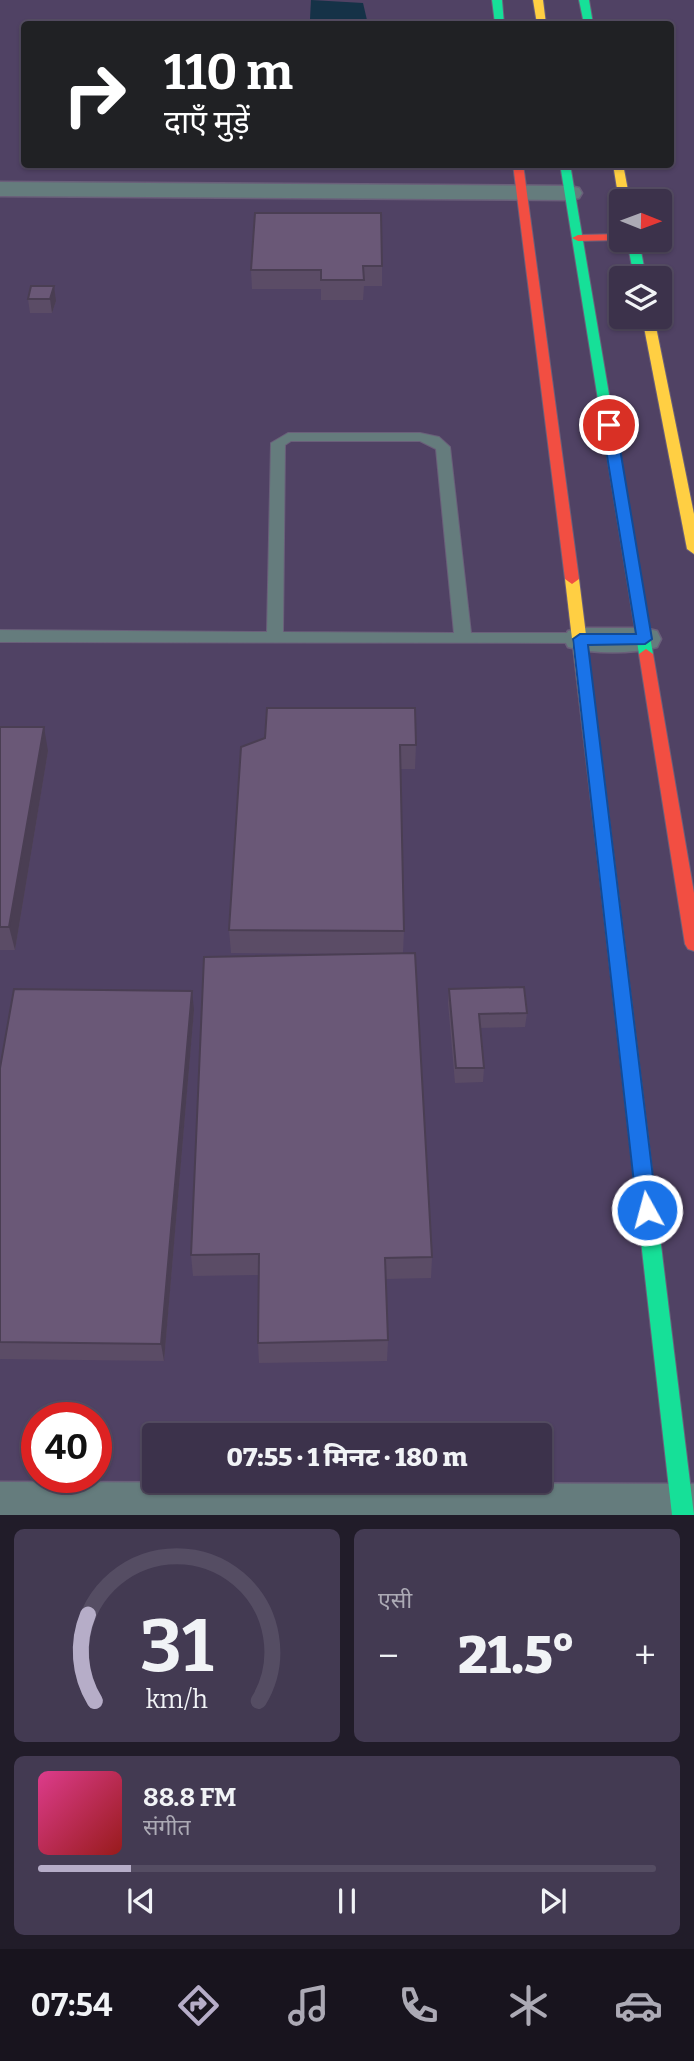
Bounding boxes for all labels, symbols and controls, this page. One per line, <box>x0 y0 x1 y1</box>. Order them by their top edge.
text: 110 m <box>164 43 293 102</box>
icon: right <box>49 49 140 140</box>
text: दाएँ मुड़ें <box>164 103 250 141</box>
north arrow <box>609 189 672 252</box>
map controls <box>609 189 672 329</box>
button: layers <box>609 266 672 329</box>
pin <box>579 395 639 455</box>
icon: arrive <box>590 406 628 444</box>
position arrow <box>610 1173 684 1247</box>
speed limit sign: 40 <box>21 1402 112 1493</box>
text: 07:55 · 1 मिनट · 180 m <box>227 1442 468 1473</box>
text: एसी <box>378 1586 412 1614</box>
text: 31 <box>140 1604 214 1691</box>
text: 21.5° <box>458 1624 575 1687</box>
text: − <box>378 1633 399 1679</box>
text: + <box>634 1633 656 1679</box>
text: km/h <box>146 1685 208 1715</box>
text: 88.8 FM <box>143 1782 237 1813</box>
text: संगीत <box>143 1813 191 1841</box>
icon: previous <box>122 1882 160 1920</box>
icon: pause <box>328 1882 366 1920</box>
icon: next <box>534 1882 572 1920</box>
icon: directions <box>174 1981 223 2030</box>
icon: music <box>284 1981 333 2030</box>
icon: phone <box>394 1981 443 2030</box>
icon: climate <box>504 1981 553 2030</box>
icon: car <box>614 1981 663 2030</box>
text: 07:54 <box>31 1986 113 2024</box>

